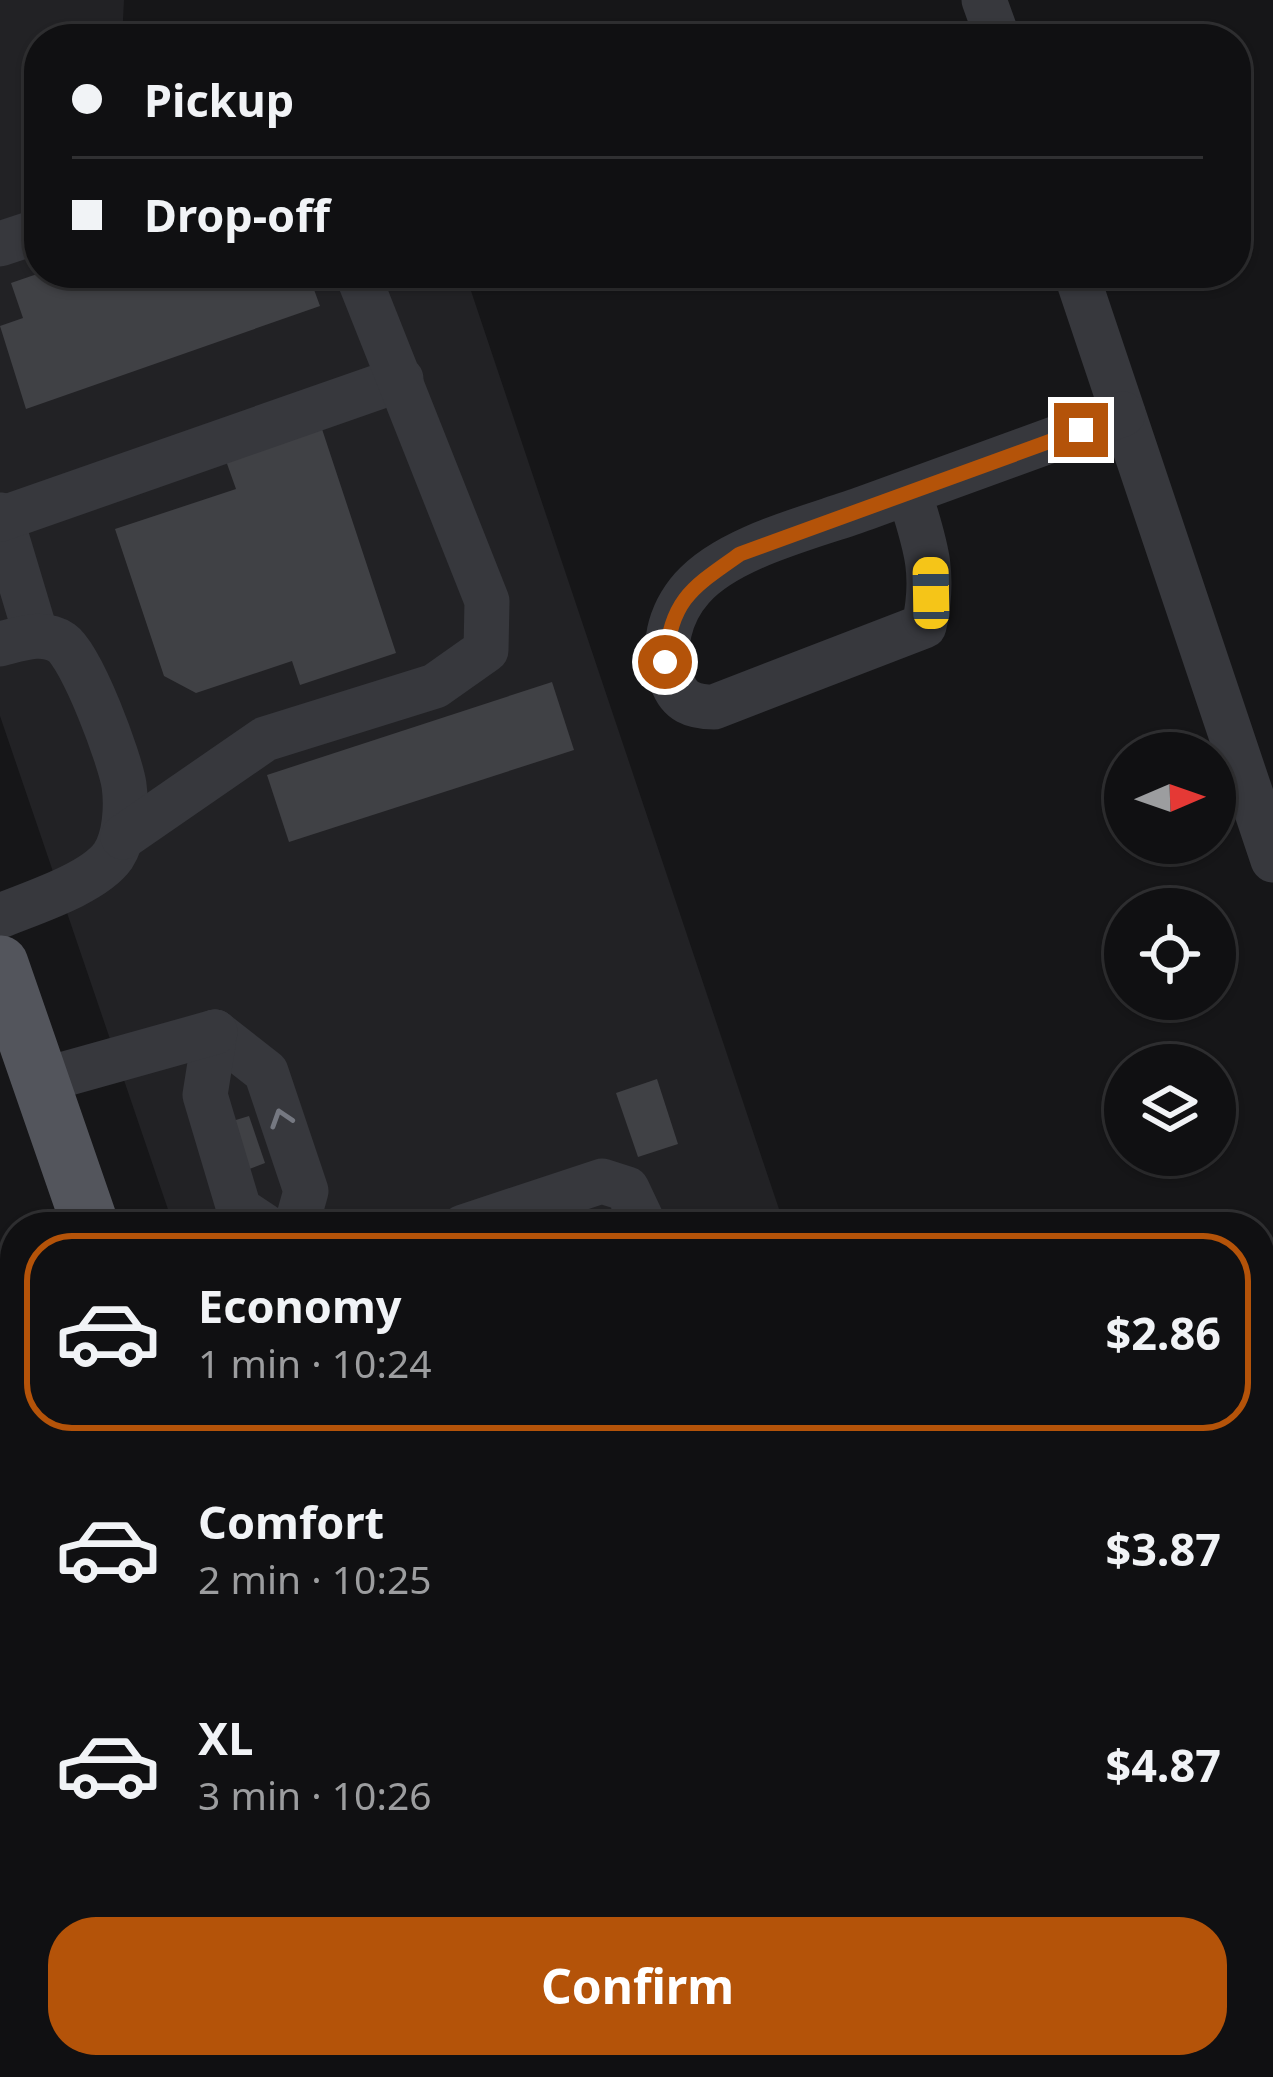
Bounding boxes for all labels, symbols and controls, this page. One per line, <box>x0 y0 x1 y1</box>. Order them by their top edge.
text: Pickup <box>144 69 294 130</box>
text: Drop-off <box>144 184 330 245</box>
route end <box>1054 403 1108 457</box>
car <box>912 557 950 629</box>
route start <box>638 635 692 689</box>
north arrow <box>1104 732 1236 864</box>
map controls <box>1104 732 1236 1176</box>
button: locate <box>1104 888 1236 1020</box>
button: layers <box>1104 1044 1236 1176</box>
one-way arrow <box>271 1109 296 1130</box>
text: Economy <box>198 1275 402 1336</box>
icon: car <box>54 1278 162 1386</box>
text: $2.86 <box>1105 1302 1221 1363</box>
text: 1 min · 10:24 <box>198 1336 432 1389</box>
text: Comfort <box>198 1491 384 1552</box>
icon: car <box>54 1494 162 1602</box>
text: $3.87 <box>1105 1518 1221 1579</box>
text: 2 min · 10:25 <box>198 1552 432 1605</box>
text: XL <box>198 1707 253 1768</box>
icon: car <box>54 1710 162 1818</box>
text: $4.87 <box>1105 1734 1221 1795</box>
text: 3 min · 10:26 <box>198 1768 432 1821</box>
button: Confirm <box>48 1917 1227 2055</box>

